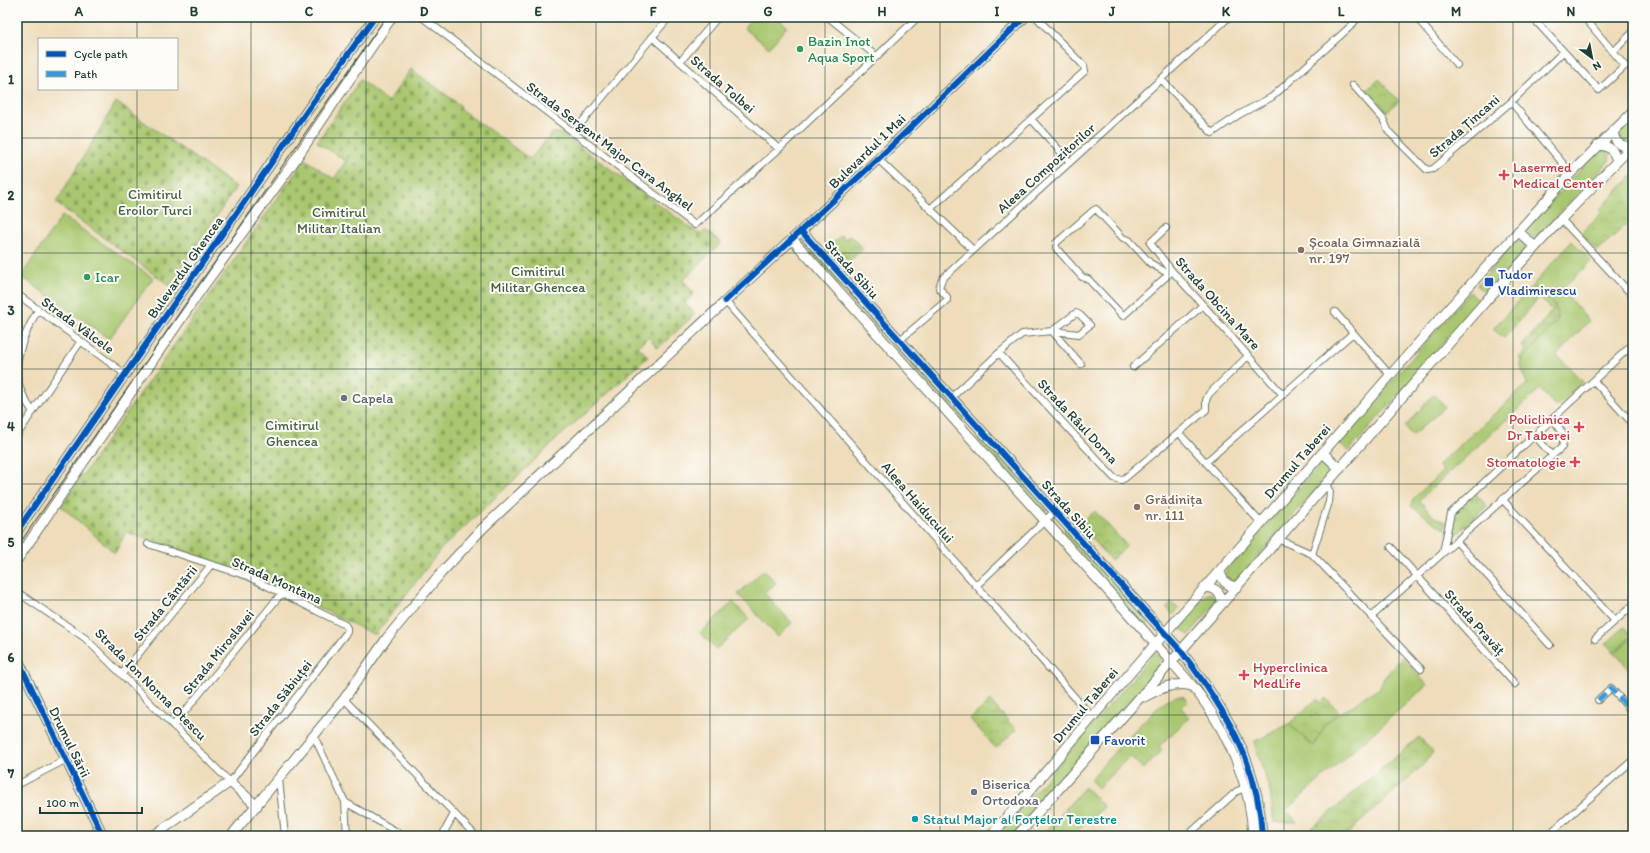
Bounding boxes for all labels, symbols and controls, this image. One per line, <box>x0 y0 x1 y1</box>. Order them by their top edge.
text: A <box>74 4 84 19</box>
text: B <box>190 4 199 19</box>
text: C <box>305 4 314 19</box>
text: D <box>420 4 429 19</box>
text: E <box>534 4 542 19</box>
text: F <box>650 4 657 19</box>
text: G <box>764 4 773 19</box>
text: H <box>878 4 887 19</box>
text: I <box>995 4 1000 19</box>
text: J <box>1108 4 1116 19</box>
text: K <box>1222 4 1231 19</box>
text: L <box>1338 4 1345 19</box>
text: M <box>1451 4 1461 19</box>
text: N <box>1567 4 1576 19</box>
place label: Bazin Inot Aqua Sport <box>808 33 875 66</box>
legend <box>38 38 178 90</box>
north arrow <box>1572 38 1612 78</box>
marker: Bazin Inot Aqua Sport <box>795 44 805 54</box>
text: Cycle path <box>74 47 128 61</box>
street label: Strada Tolbei <box>687 52 758 117</box>
text: N <box>1590 59 1604 74</box>
text: Path <box>74 67 97 81</box>
text: 1 <box>8 72 14 87</box>
street label: Strada Sergent Major Cara Anghel <box>523 78 697 215</box>
street label: Strada Țincani <box>1426 91 1503 162</box>
street label: Bulevardul 1 Mai <box>825 110 909 192</box>
street label: Aleea Compozitorilor <box>994 119 1099 217</box>
place label: Lasermed Medical Center <box>1513 159 1604 192</box>
marker: Lasermed Medical Center <box>1498 169 1510 181</box>
park label: Cimitirul Eroilor Turci <box>118 186 192 219</box>
text: 2 <box>8 188 15 203</box>
park label: Cimitirul Militar Italian <box>297 204 381 237</box>
street label: Bulevardul Ghencea <box>144 212 228 322</box>
place label: Școala Gimnazială nr. 197 <box>1309 234 1421 267</box>
street label: Strada Sibiu <box>821 236 883 303</box>
marker: Școala Gimnazială nr. 197 <box>1296 245 1306 255</box>
street label: Strada Obcina Mare <box>1171 253 1264 354</box>
park label: Cimitirul Militar Ghencea <box>490 263 586 296</box>
place label: Tudor Vladimirescu <box>1498 266 1577 299</box>
place label: Icar <box>95 269 120 286</box>
marker: Icar <box>82 272 92 282</box>
marker: Tudor Vladimirescu <box>1483 276 1495 288</box>
street label: Strada Vâlcele <box>38 293 118 358</box>
text: 3 <box>7 303 15 318</box>
street label: Strada Râul Dorna <box>1034 375 1121 467</box>
place label: Capela <box>352 390 394 407</box>
marker: Capela <box>339 393 349 403</box>
place label: Policlinica Dr Taberei <box>1507 411 1570 444</box>
park label: Cimitirul Ghencea <box>265 417 319 450</box>
text: 4 <box>7 419 15 434</box>
street label: Drumul Taberei <box>1260 421 1334 502</box>
marker: Policlinica Dr Taberei <box>1573 421 1585 433</box>
place label: Stomatologie <box>1487 454 1566 471</box>
marker: Stomatologie <box>1569 456 1581 468</box>
street label: Aleea Haiducului <box>878 458 958 546</box>
street label: Strada Sibiu <box>1038 476 1100 543</box>
place label: Grădinița nr. 111 <box>1145 491 1203 524</box>
marker: Grădinița nr. 111 <box>1132 502 1142 512</box>
text: 5 <box>8 535 15 550</box>
street label: Strada Montana <box>229 553 325 608</box>
street label: Strada Cântării <box>130 562 201 645</box>
street label: Strada Pravăț <box>1440 586 1509 659</box>
street label: Strada Miroslavei <box>179 606 258 698</box>
street label: Strada Ion Nonna Otescu <box>91 625 210 744</box>
text: 6 <box>8 650 15 665</box>
street label: Strada Săbiuței <box>245 657 316 740</box>
place label: Hyperclinica MedLife <box>1253 659 1329 692</box>
street label: Drumul Taberei <box>1049 664 1122 746</box>
marker: Hyperclinica MedLife <box>1238 669 1250 681</box>
street label: Drumul Sării <box>45 704 94 780</box>
place label: Favorit <box>1104 732 1146 749</box>
marker: Favorit <box>1089 734 1101 746</box>
text: 7 <box>7 766 15 781</box>
place label: Biserica Ortodoxa <box>982 776 1040 809</box>
marker: Biserica Ortodoxa <box>969 787 979 797</box>
scale bar <box>40 789 142 815</box>
text: 100 m <box>46 796 79 810</box>
place label: Statul Major al Forțelor Terestre <box>923 811 1117 828</box>
marker: Statul Major al Forțelor Terestre <box>910 814 920 824</box>

